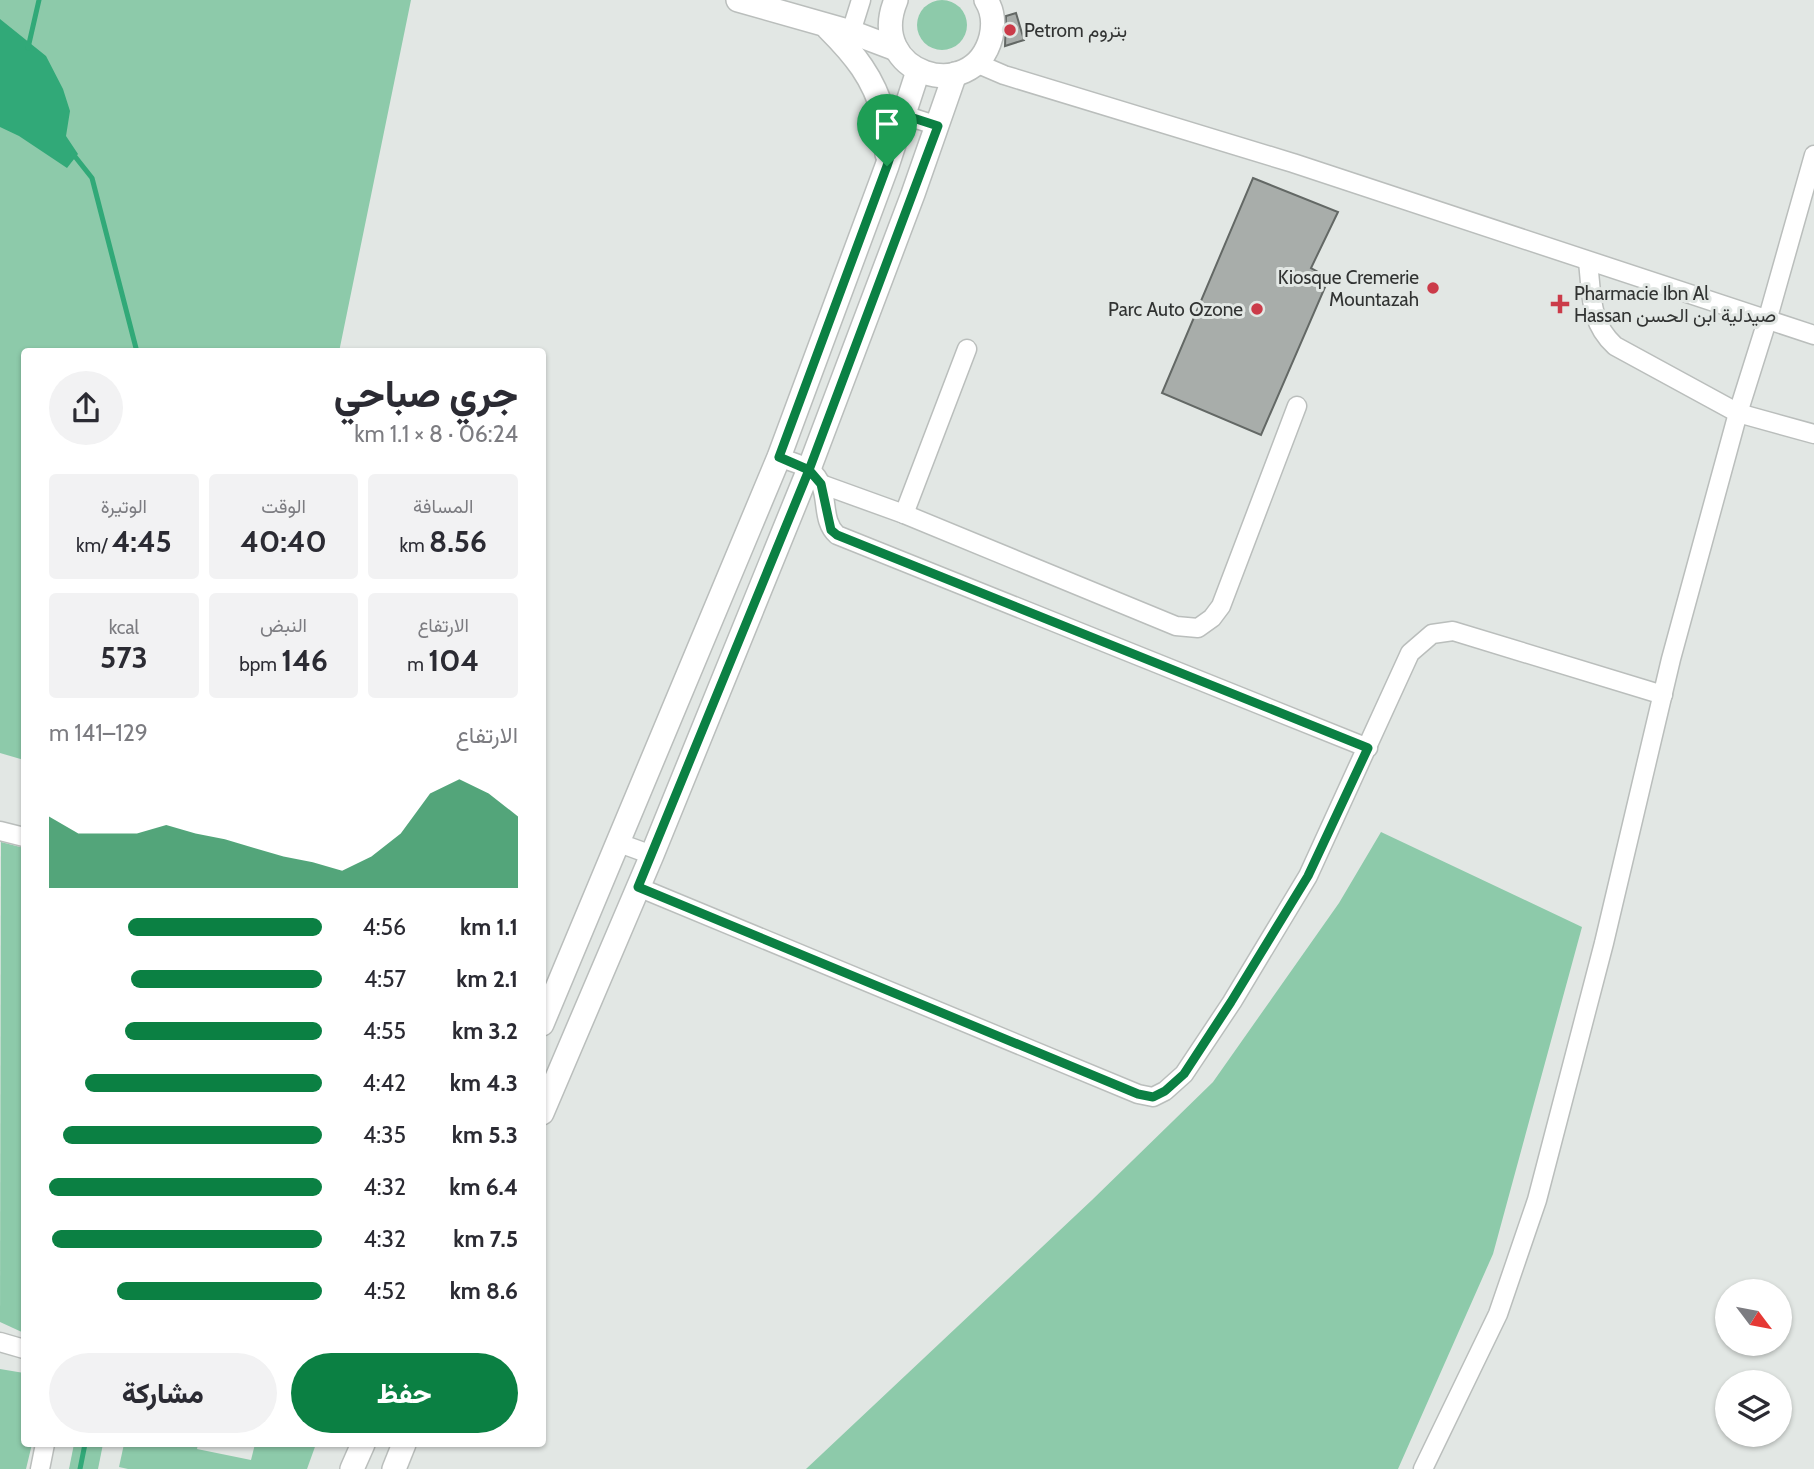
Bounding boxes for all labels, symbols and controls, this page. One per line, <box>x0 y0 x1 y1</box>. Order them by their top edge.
place label: Petrom بتروم <box>1024 19 1127 43</box>
marker: Petrom بتروم <box>1002 22 1018 38</box>
pin <box>857 94 917 166</box>
icon: arrive <box>868 105 906 143</box>
place label: Kiosque Cremerie Mountazah <box>1278 266 1419 311</box>
marker: Kiosque Cremerie Mountazah <box>1425 280 1441 296</box>
place label: Pharmacie Ibn Al Hassan صيدلية ابن الحسن <box>1574 282 1776 327</box>
marker: Pharmacie Ibn Al Hassan صيدلية ابن الحسن <box>1552 296 1568 312</box>
place label: Parc Auto Ozone <box>1108 298 1243 321</box>
marker: Parc Auto Ozone <box>1249 301 1265 317</box>
text: جري صباحي <box>334 370 518 417</box>
button: share <box>49 371 123 445</box>
text: 06:24 · 8 × 1.1 km <box>354 420 518 448</box>
text: الوتيرة <box>101 495 147 518</box>
text: الوقت <box>261 495 306 518</box>
text: المسافة <box>413 495 473 518</box>
text: 4:45 <box>112 523 172 560</box>
text: 40:40 <box>240 523 327 560</box>
text: 8.56 <box>429 523 487 560</box>
text: /km <box>76 534 112 557</box>
text: km <box>400 534 429 557</box>
text: النبض <box>260 614 307 637</box>
text: الارتفاع <box>417 614 469 637</box>
text: kcal <box>109 616 139 639</box>
text: 573 <box>100 639 148 676</box>
text: 146 <box>281 642 328 679</box>
text: 104 <box>428 642 479 679</box>
text: bpm <box>239 653 281 676</box>
text: m <box>407 653 428 676</box>
text: 129–141 m <box>49 719 148 747</box>
text: الارتفاع <box>456 721 518 749</box>
text: 4:56 <box>362 913 406 941</box>
text: 1.1 km <box>460 913 518 941</box>
text: 4:57 <box>364 965 406 993</box>
text: 2.1 km <box>456 965 518 993</box>
text: 4:55 <box>363 1017 406 1045</box>
text: 3.2 km <box>452 1017 518 1045</box>
text: 4:42 <box>363 1069 406 1097</box>
text: 4.3 km <box>450 1069 518 1097</box>
text: 4:35 <box>363 1121 406 1149</box>
text: 5.3 km <box>452 1121 518 1149</box>
text: 4:32 <box>363 1173 406 1201</box>
text: 6.4 km <box>449 1173 518 1201</box>
text: 4:32 <box>363 1225 406 1253</box>
text: 7.5 km <box>453 1225 518 1253</box>
text: 4:52 <box>363 1277 406 1305</box>
text: 8.6 km <box>450 1277 518 1305</box>
north arrow <box>1715 1279 1792 1356</box>
map controls <box>1715 1279 1792 1447</box>
button: مشاركة <box>49 1353 277 1433</box>
button: حفظ <box>291 1353 518 1433</box>
button: layers <box>1715 1370 1792 1447</box>

